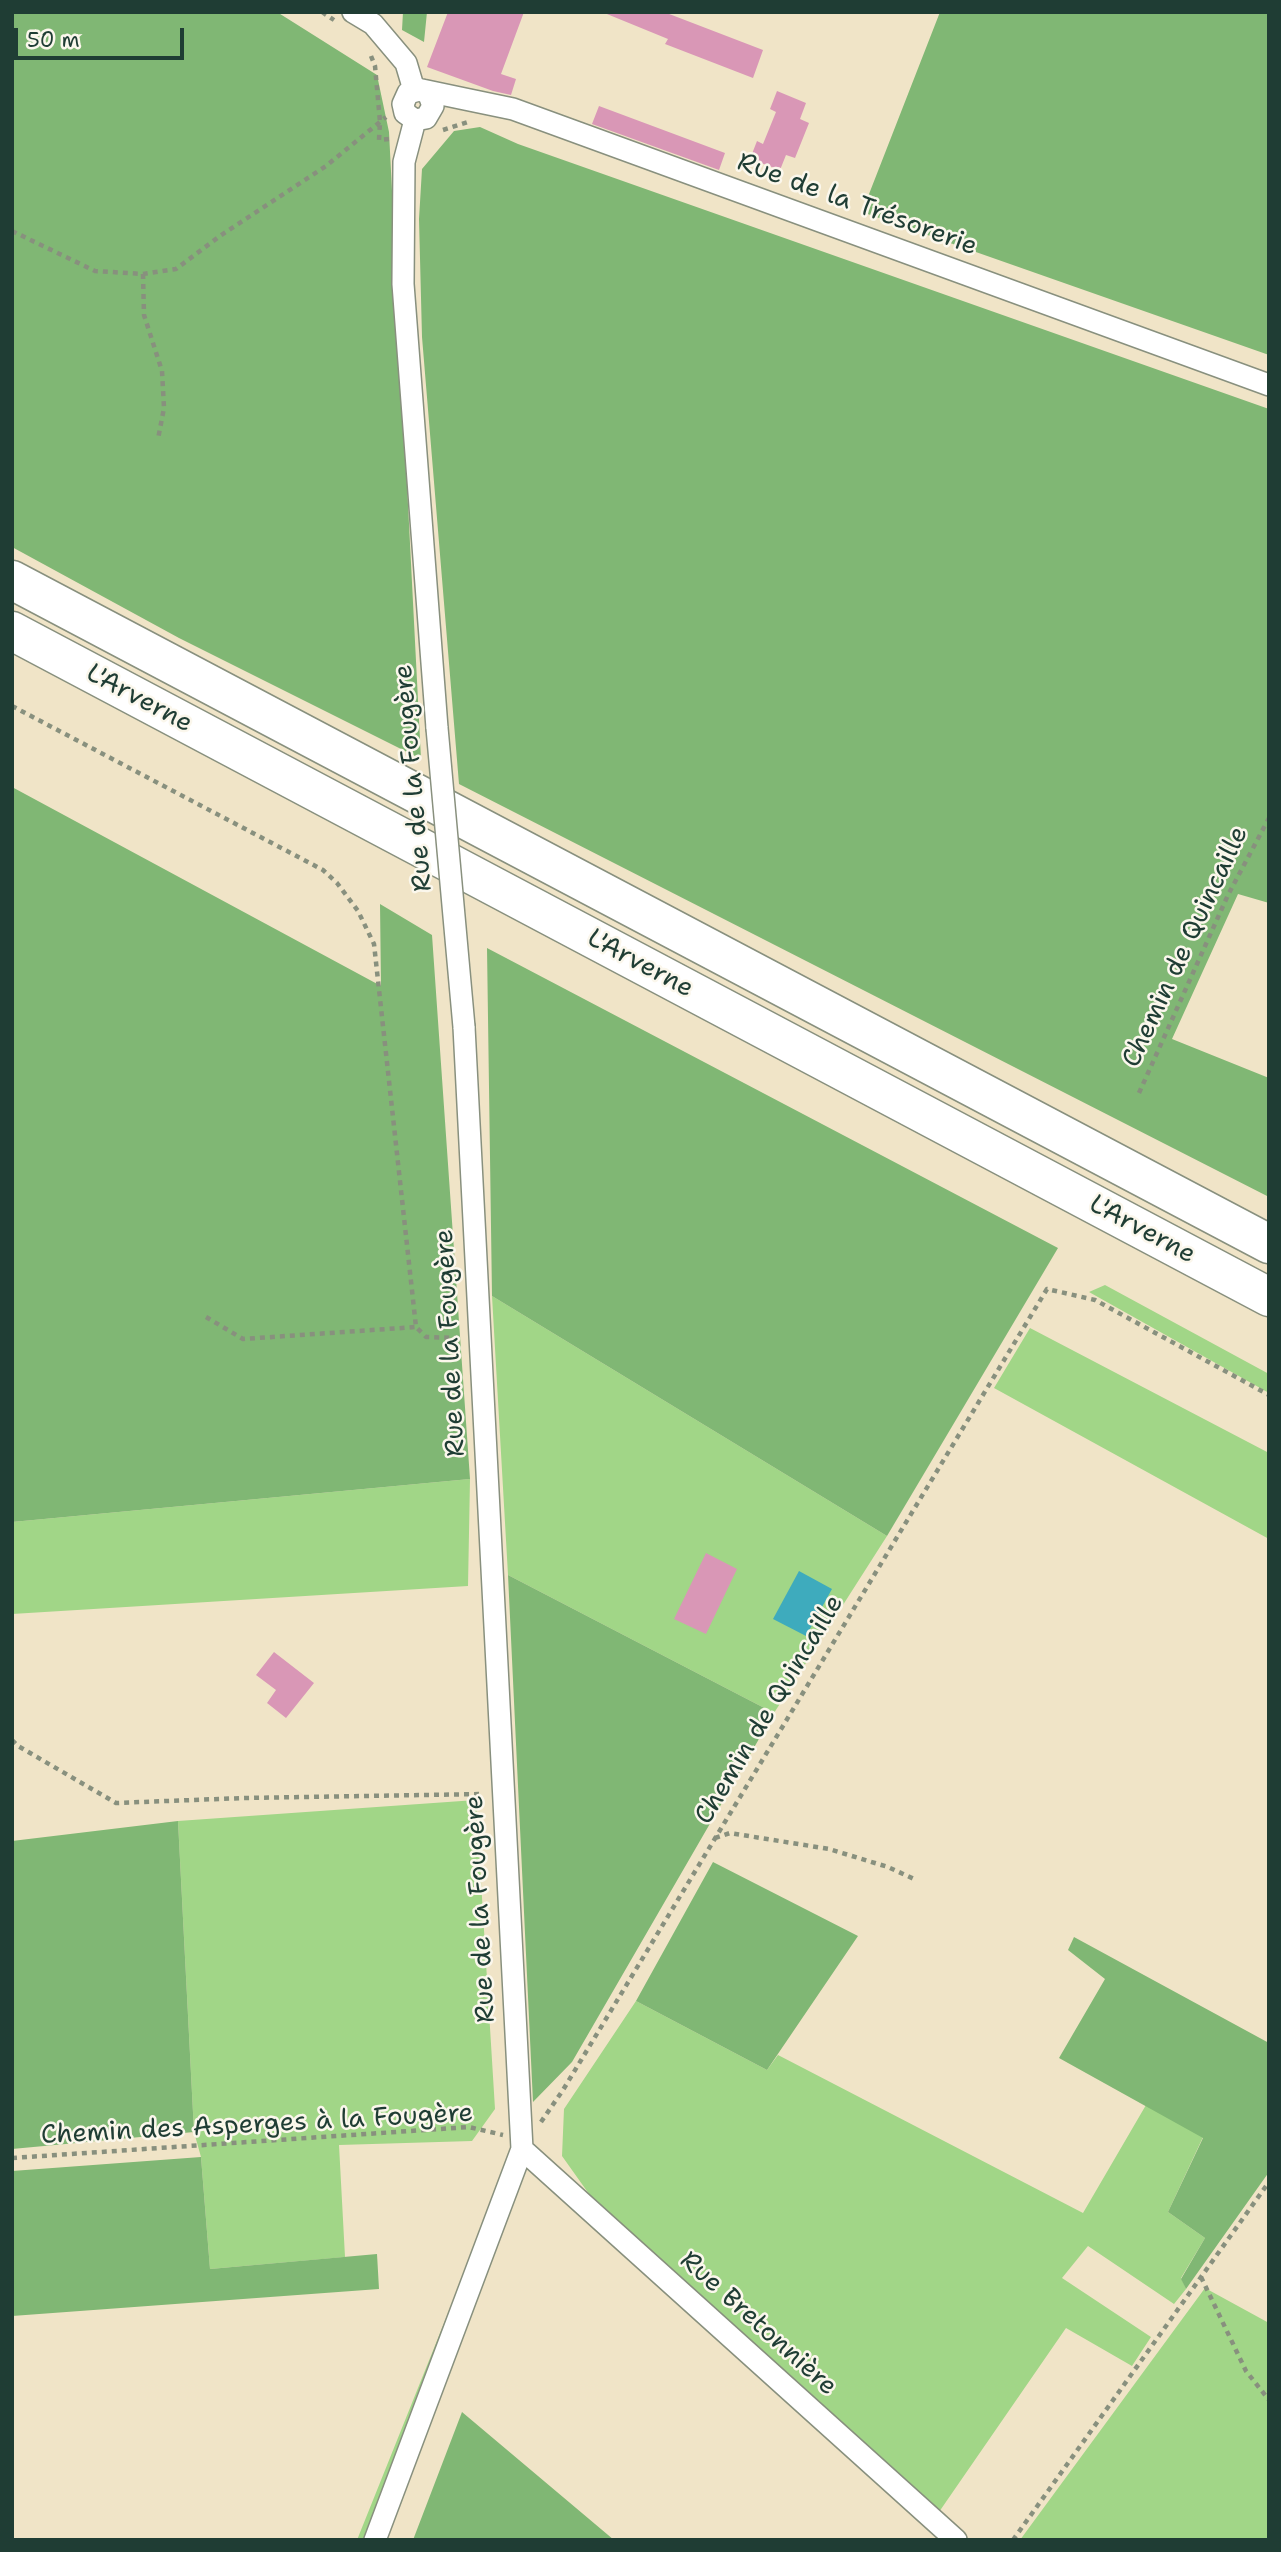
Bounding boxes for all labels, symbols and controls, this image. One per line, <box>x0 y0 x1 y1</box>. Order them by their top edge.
scale bar <box>18 14 187 58</box>
text: 50 m <box>27 26 80 54</box>
street label: Rue de la Trésorerie <box>733 147 981 263</box>
street label: L'Arverne <box>81 658 197 740</box>
street label: Rue de la Fougère <box>389 663 439 893</box>
street label: Chemin de Quincaille <box>1116 822 1256 1072</box>
street label: L'Arverne <box>582 923 698 1005</box>
street label: L'Arverne <box>1084 1189 1200 1271</box>
street label: Rue de la Fougère <box>429 1228 473 1458</box>
street label: Chemin de Quincaille <box>689 1590 851 1830</box>
street label: Rue de la Fougère <box>459 1794 503 2024</box>
street label: Chemin des Asperges à la Fougère <box>40 2098 474 2152</box>
street label: Rue Bretonnière <box>673 2245 843 2403</box>

